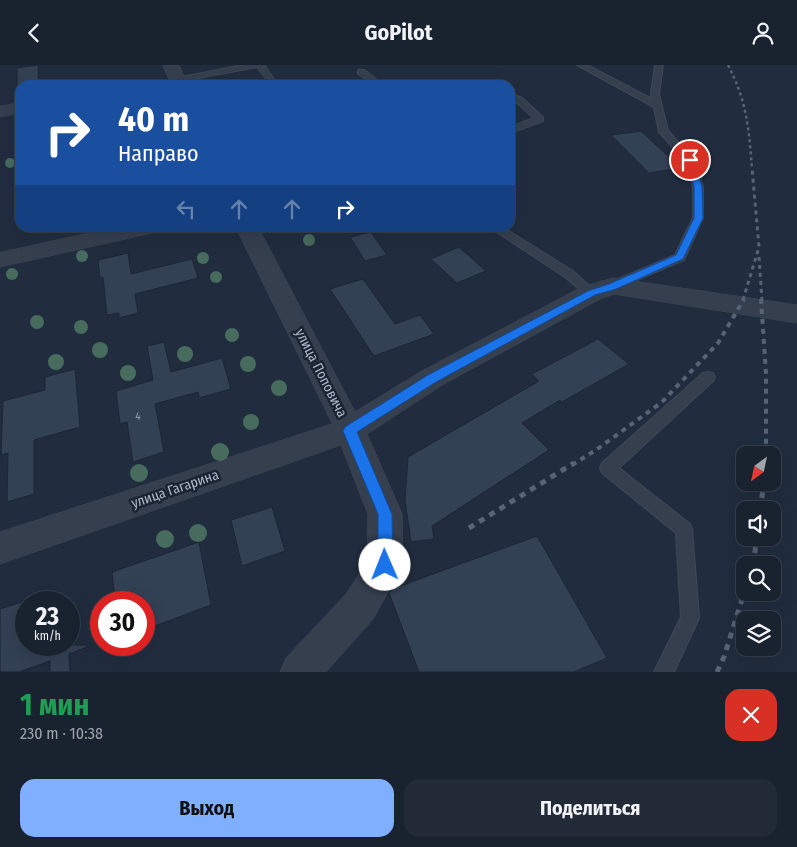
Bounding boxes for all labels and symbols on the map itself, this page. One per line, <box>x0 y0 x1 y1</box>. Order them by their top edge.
pin <box>669 139 711 181</box>
street label: улица Поповича <box>291 326 351 420</box>
house number: 4 <box>135 410 141 423</box>
north arrow <box>736 446 781 491</box>
street label: улица Гагарина <box>129 466 221 512</box>
position arrow <box>358 538 410 590</box>
speed limit sign: 30 <box>90 591 155 656</box>

